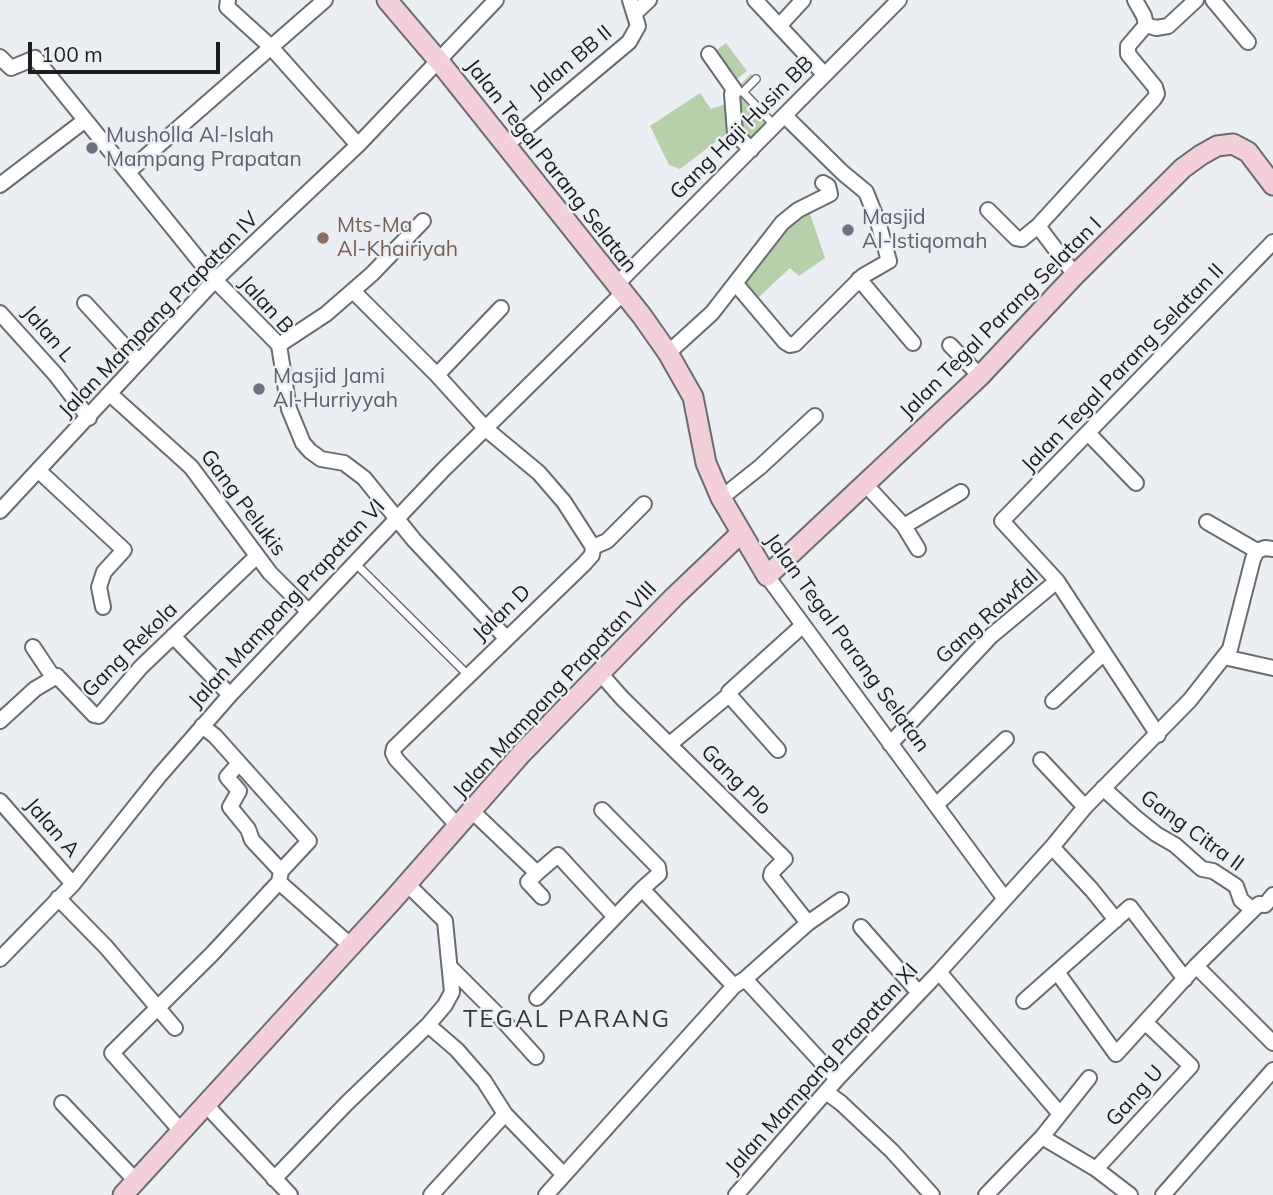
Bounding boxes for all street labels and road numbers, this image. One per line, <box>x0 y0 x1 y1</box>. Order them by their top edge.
street label: Jalan BB II <box>525 20 617 104</box>
street label: Gang Haji Husin BB <box>665 51 819 205</box>
street label: Jalan Tegal Parang Selatan <box>460 54 642 278</box>
street label: Jalan Mampang Prapatan IV <box>54 207 264 423</box>
street label: Jalan Tegal Parang Selatan I <box>895 212 1107 424</box>
street label: Jalan Tegal Parang Selatan II <box>1017 258 1229 478</box>
street label: Jalan B <box>233 271 299 339</box>
street label: Jalan L <box>17 301 79 367</box>
street label: Gang Pelukis <box>195 445 291 561</box>
street label: Jalan Mampang Prapatan VI <box>184 494 390 714</box>
street label: Jalan Tegal Parang Selatan <box>759 529 935 757</box>
street label: Gang Rawfal <box>931 565 1043 669</box>
street label: Jalan Mampang Prapatan VIII <box>448 576 662 804</box>
street label: Jalan D <box>468 579 536 647</box>
street label: Gang Rekola <box>77 597 183 703</box>
street label: Gang Plo <box>696 740 776 820</box>
street label: Gang Citra II <box>1135 785 1249 877</box>
street label: Jalan A <box>19 793 85 863</box>
street label: Jalan Mampang Prapatan XI <box>721 958 923 1180</box>
street label: Gang U <box>1101 1060 1169 1132</box>

